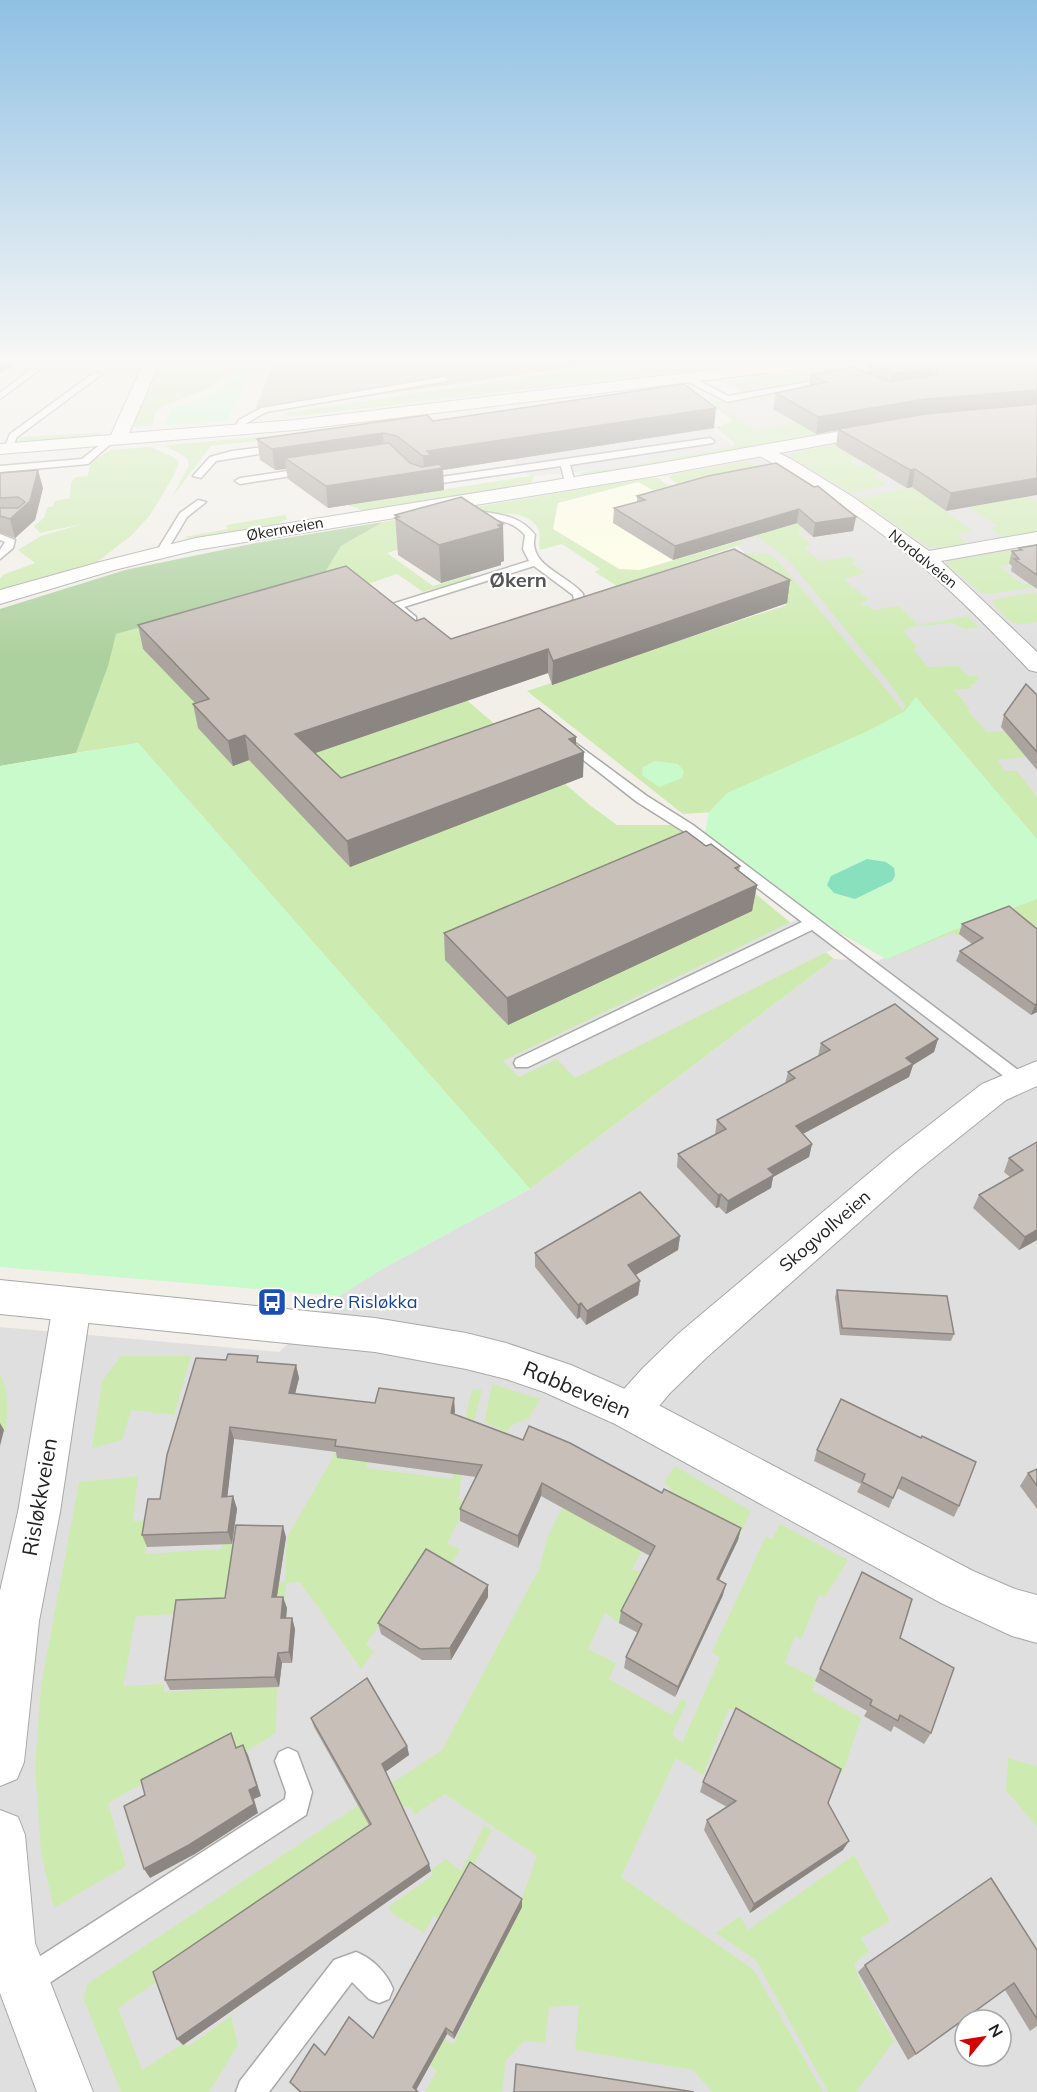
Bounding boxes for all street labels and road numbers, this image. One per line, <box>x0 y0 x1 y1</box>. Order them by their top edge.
street label: Økernveien <box>245 512 325 545</box>
street label: Nordalveien <box>885 525 962 592</box>
street label: Skogvollveien <box>774 1185 875 1277</box>
street label: Rabbeveien <box>520 1355 635 1423</box>
street label: Risløkkveien <box>16 1436 62 1558</box>

